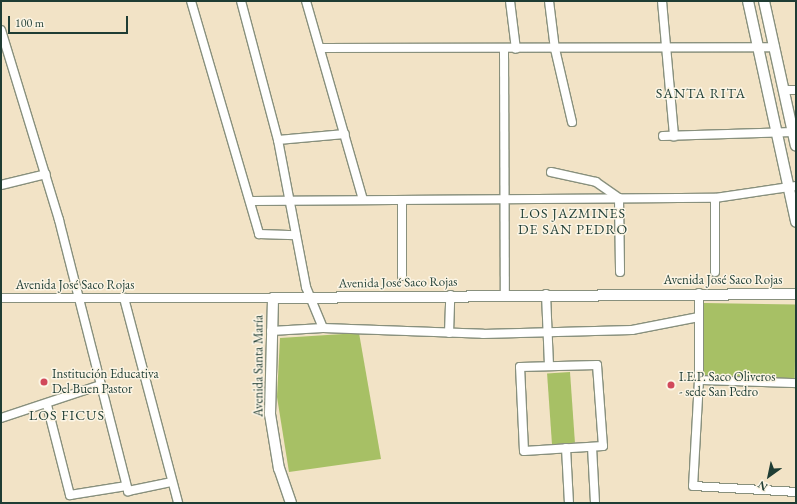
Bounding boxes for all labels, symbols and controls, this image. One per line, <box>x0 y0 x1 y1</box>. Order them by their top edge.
scale bar <box>10 8 130 34</box>
text: 100 m <box>15 15 44 31</box>
district label: SANTA RITA <box>656 85 746 101</box>
district label: LOS JAZMINES DE SAN PEDRO <box>518 205 628 238</box>
street label: Avenida José Saco Rojas <box>664 272 782 288</box>
street label: Avenida José Saco Rojas <box>338 274 458 292</box>
street label: Avenida José Saco Rojas <box>16 277 134 293</box>
street label: Avenida Santa María <box>251 315 267 417</box>
place label: Institución Educativa Del Buen Pastor <box>52 367 159 398</box>
place label: I.E.P. Saco Oliveros - sede San Pedro <box>679 370 775 401</box>
marker: Institución Educativa Del Buen Pastor <box>39 377 49 387</box>
marker: I.E.P. Saco Oliveros - sede San Pedro <box>666 380 676 390</box>
district label: LOS FICUS <box>29 407 105 423</box>
north arrow <box>749 456 789 496</box>
text: N <box>755 478 770 494</box>

